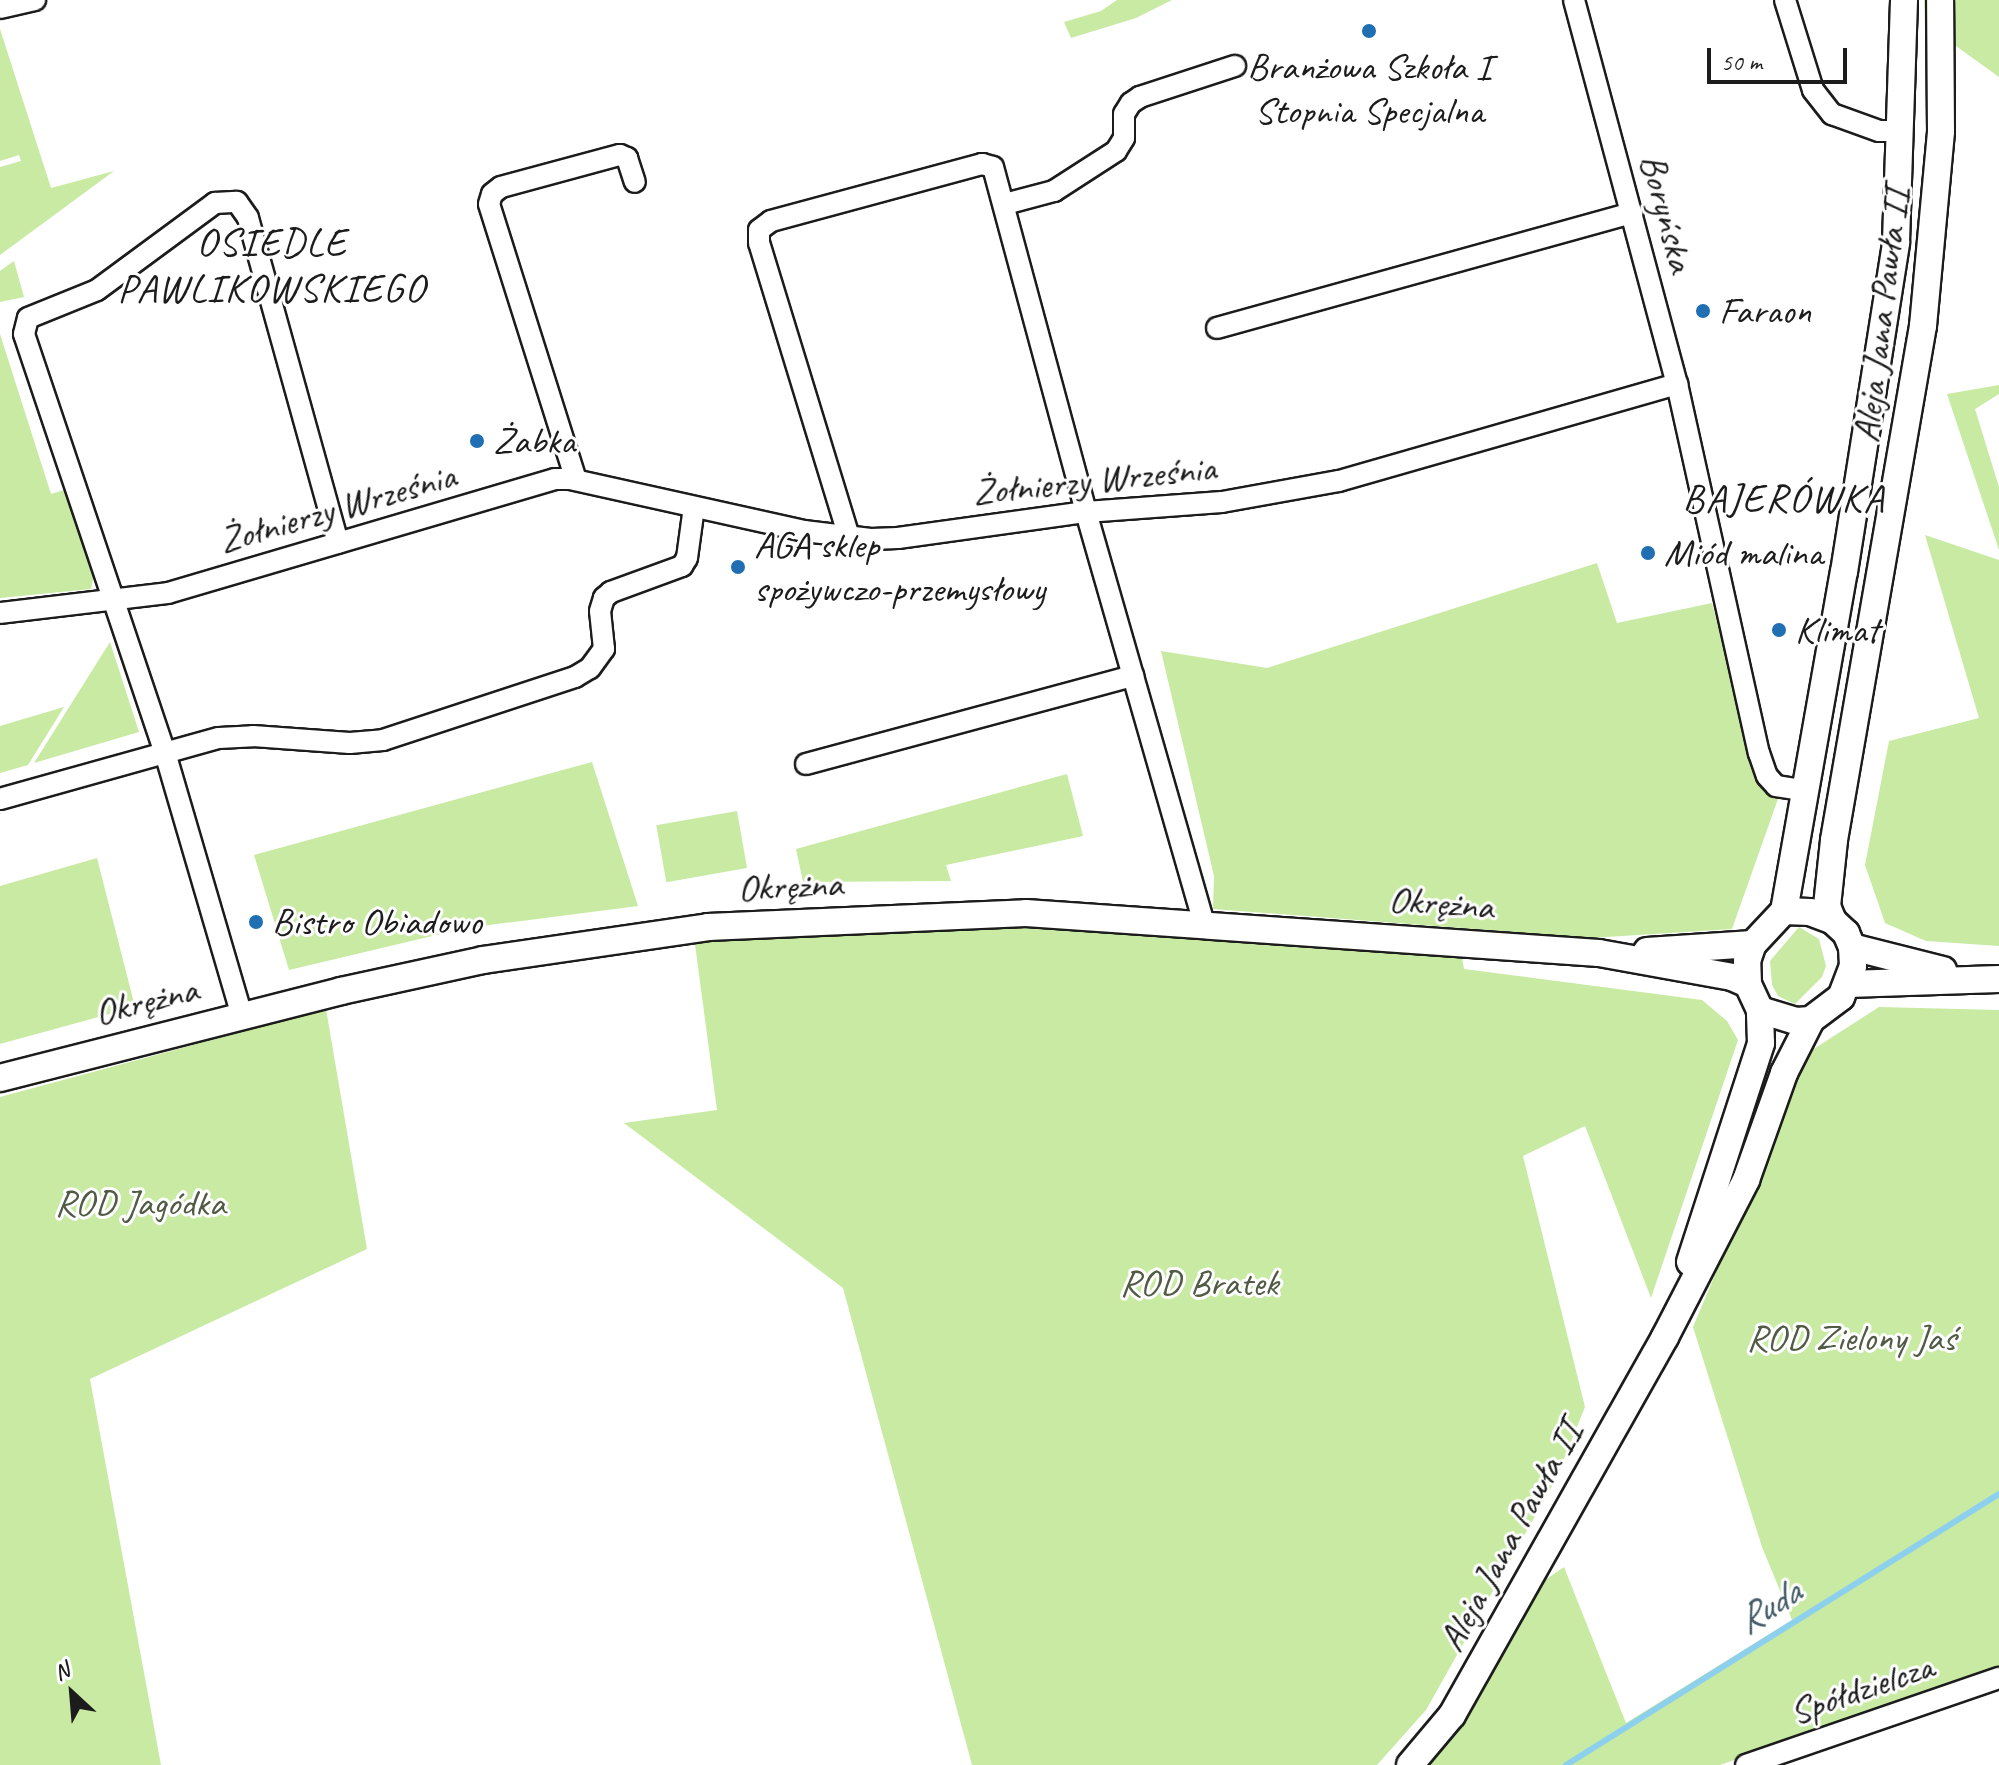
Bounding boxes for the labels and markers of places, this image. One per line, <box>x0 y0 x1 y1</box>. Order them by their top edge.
marker: Branżowa Szkoła I Stopnia Specjalna <box>1360 22 1378 40</box>
place label: Branżowa Szkoła I Stopnia Specjalna <box>1247 44 1491 134</box>
place label: Faraon <box>1719 288 1811 334</box>
marker: Faraon <box>1694 302 1712 320</box>
place label: Żabka <box>493 418 575 464</box>
marker: Żabka <box>468 432 486 450</box>
place label: AGA sklep spożywczo-przemysłowy <box>754 522 1045 612</box>
place label: Miód malina <box>1664 530 1820 576</box>
marker: Miód malina <box>1639 544 1657 562</box>
marker: AGA sklep spożywczo-przemysłowy <box>729 558 747 576</box>
place label: Klimat <box>1795 607 1879 653</box>
marker: Klimat <box>1770 621 1788 639</box>
place label: Bistro Obiadowo <box>272 899 480 945</box>
marker: Bistro Obiadowo <box>247 913 265 931</box>

